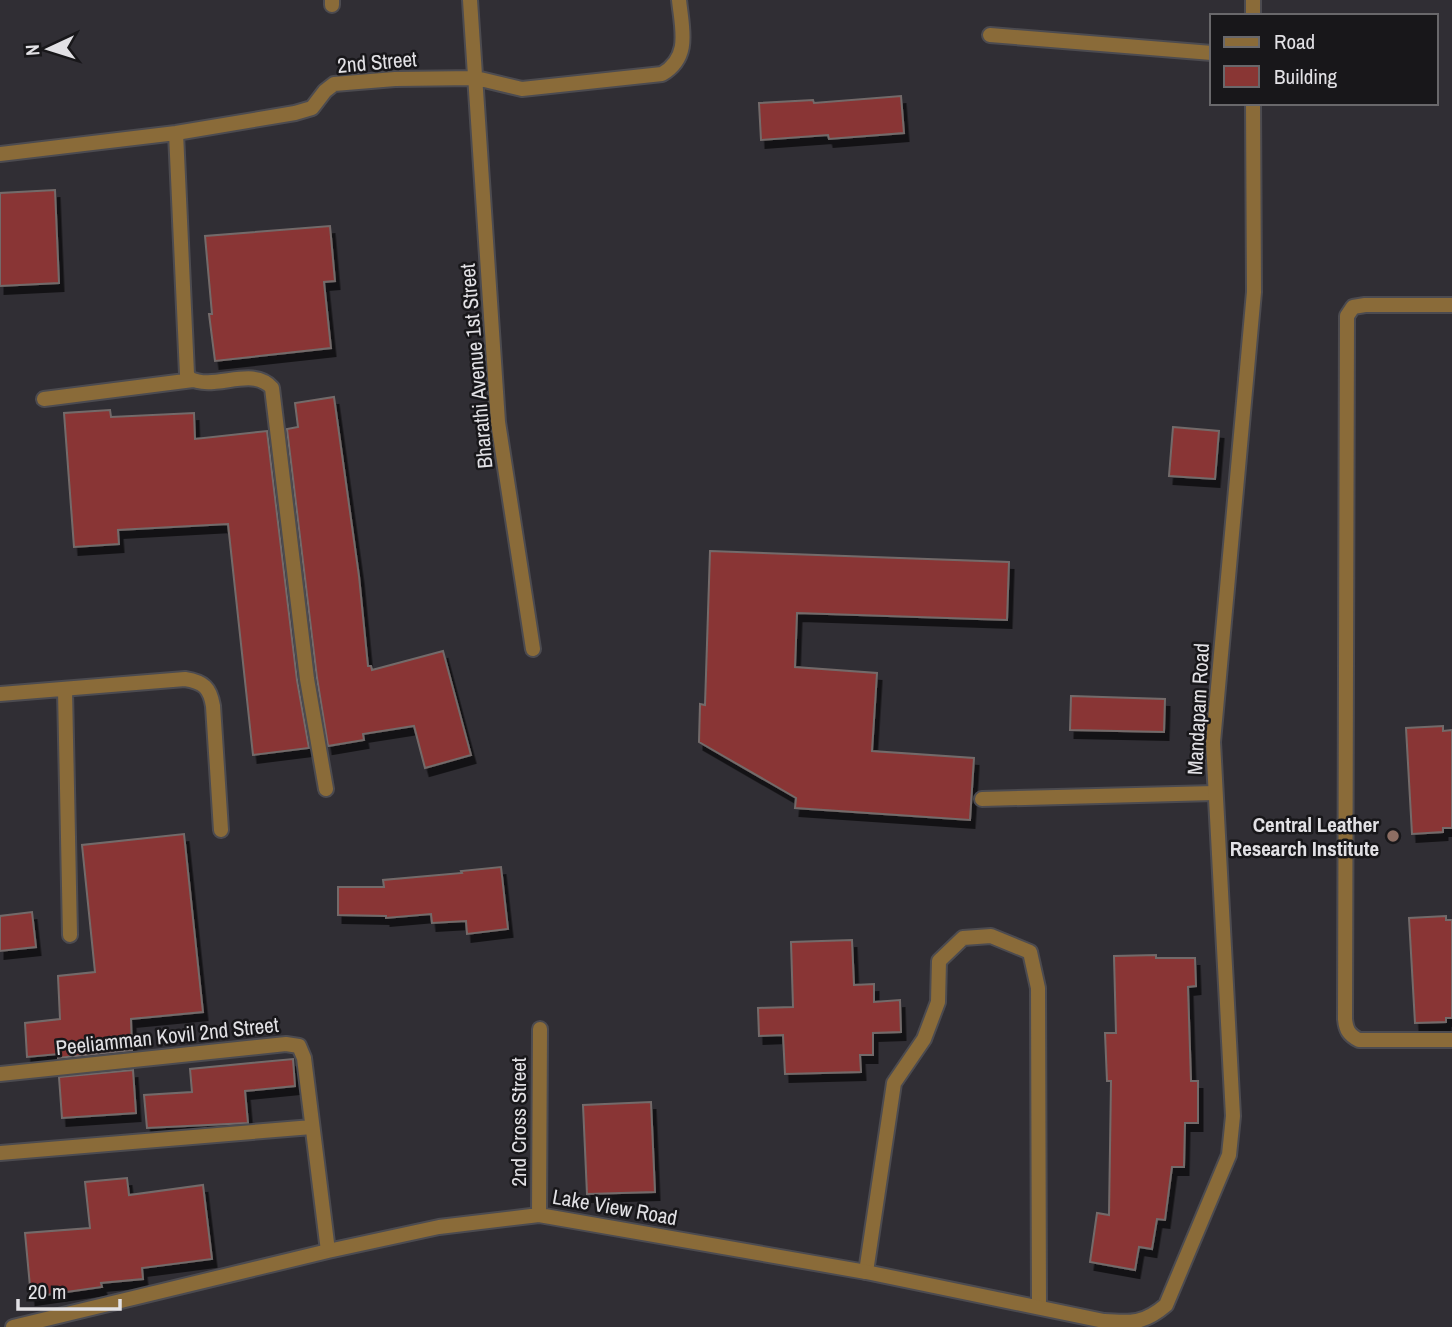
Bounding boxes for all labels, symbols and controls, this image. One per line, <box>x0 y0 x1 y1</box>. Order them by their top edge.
north arrow <box>14 14 84 84</box>
legend <box>1210 14 1438 105</box>
text: Road <box>1274 27 1315 56</box>
text: N <box>19 44 45 57</box>
street label: 2nd Street <box>336 44 418 80</box>
text: Building <box>1274 62 1338 91</box>
street label: Bharathi Avenue 1st Street <box>453 262 499 470</box>
street label: Mandapam Road <box>1180 642 1216 776</box>
place label: Central Leather Research Institute <box>1230 810 1379 863</box>
marker: Central Leather Research Institute <box>1385 828 1401 844</box>
street label: Peeliamman Kovil 2nd Street <box>54 1010 280 1062</box>
street label: 2nd Cross Street <box>504 1057 533 1187</box>
street label: Lake View Road <box>550 1182 680 1232</box>
scale bar <box>18 1268 119 1312</box>
text: 20 m <box>28 1277 66 1306</box>

